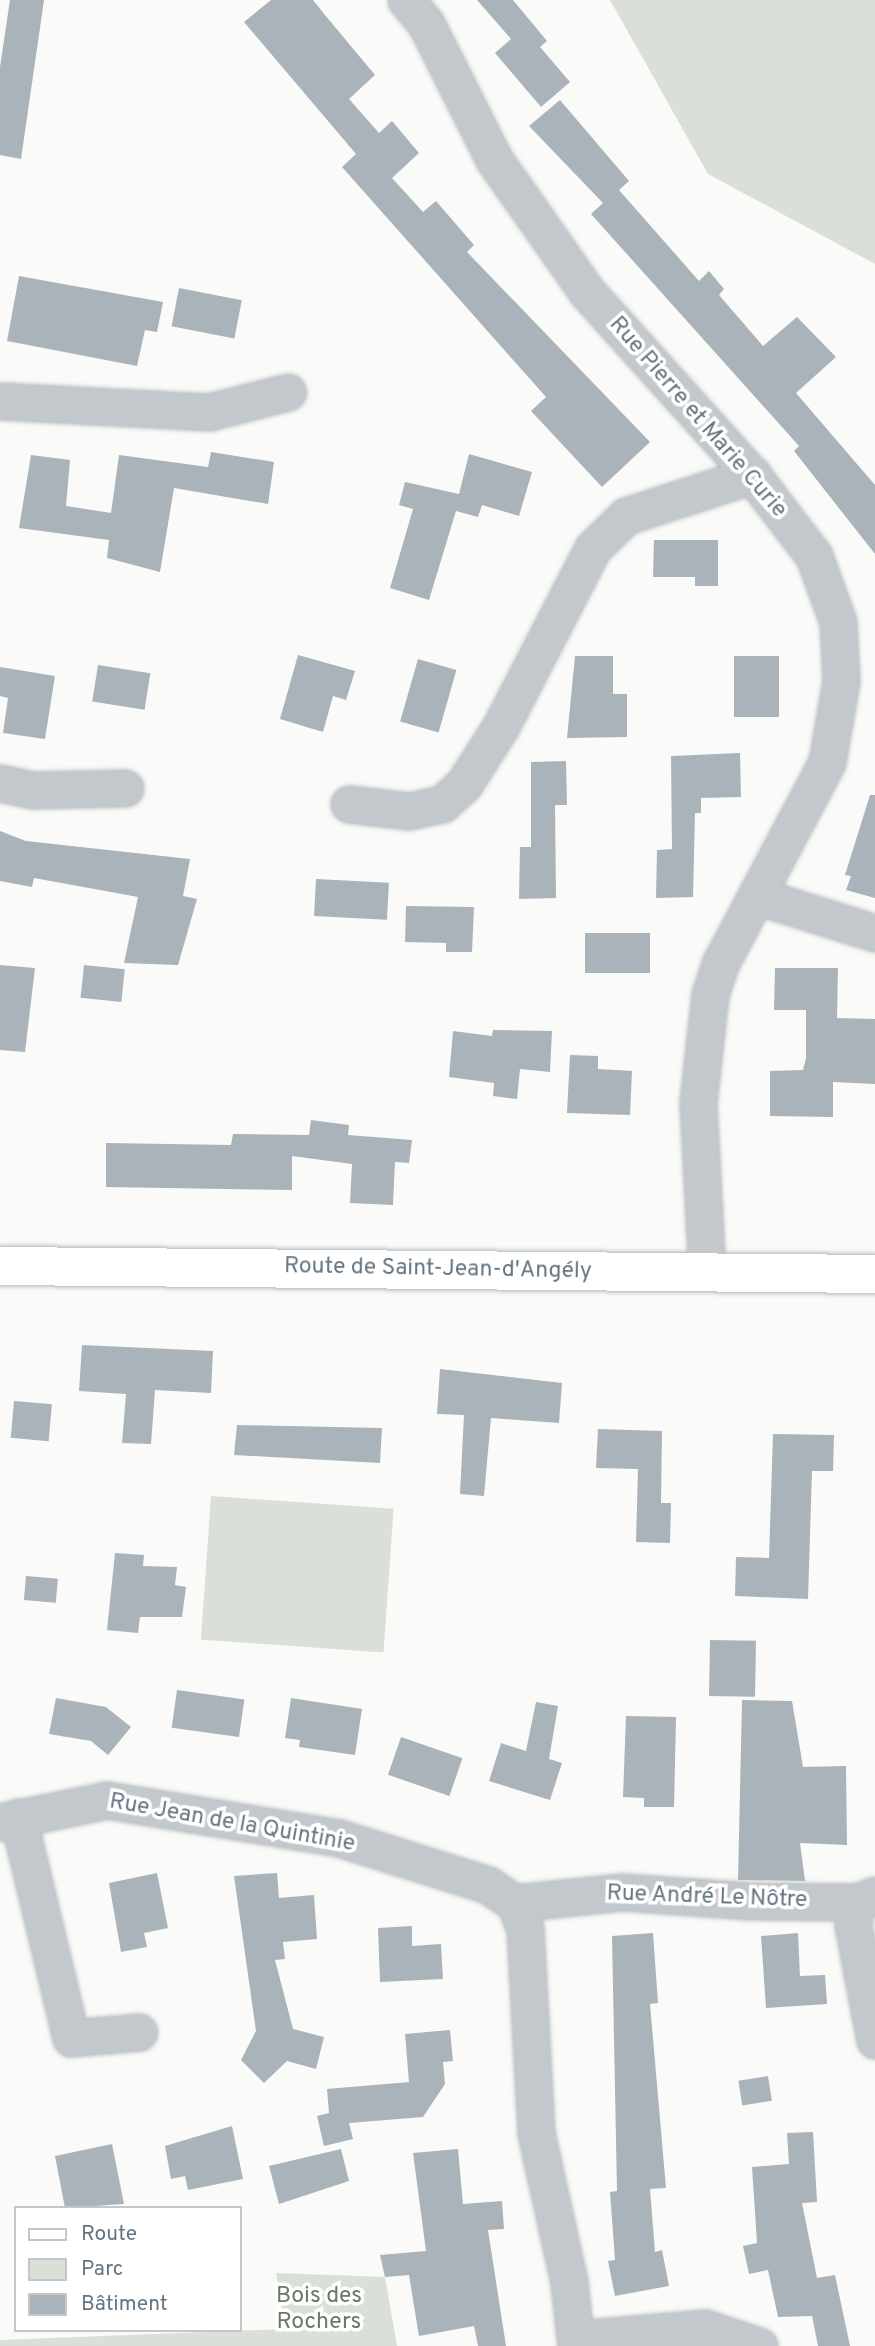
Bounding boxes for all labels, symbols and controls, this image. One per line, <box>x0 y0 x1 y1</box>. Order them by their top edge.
street label: Rue Pierre et Marie Curie <box>602 312 792 524</box>
street label: Route de Saint-Jean-d'Angély <box>284 1254 592 1286</box>
street label: Rue Jean de la Quintinie <box>107 1789 357 1859</box>
street label: Rue André Le Nôtre <box>606 1881 808 1915</box>
legend <box>14 2206 242 2332</box>
text: Route <box>81 2221 137 2248</box>
text: Parc <box>81 2256 123 2283</box>
park label: Bois des Rochers <box>276 2283 362 2337</box>
text: Bâtiment <box>81 2291 168 2318</box>

